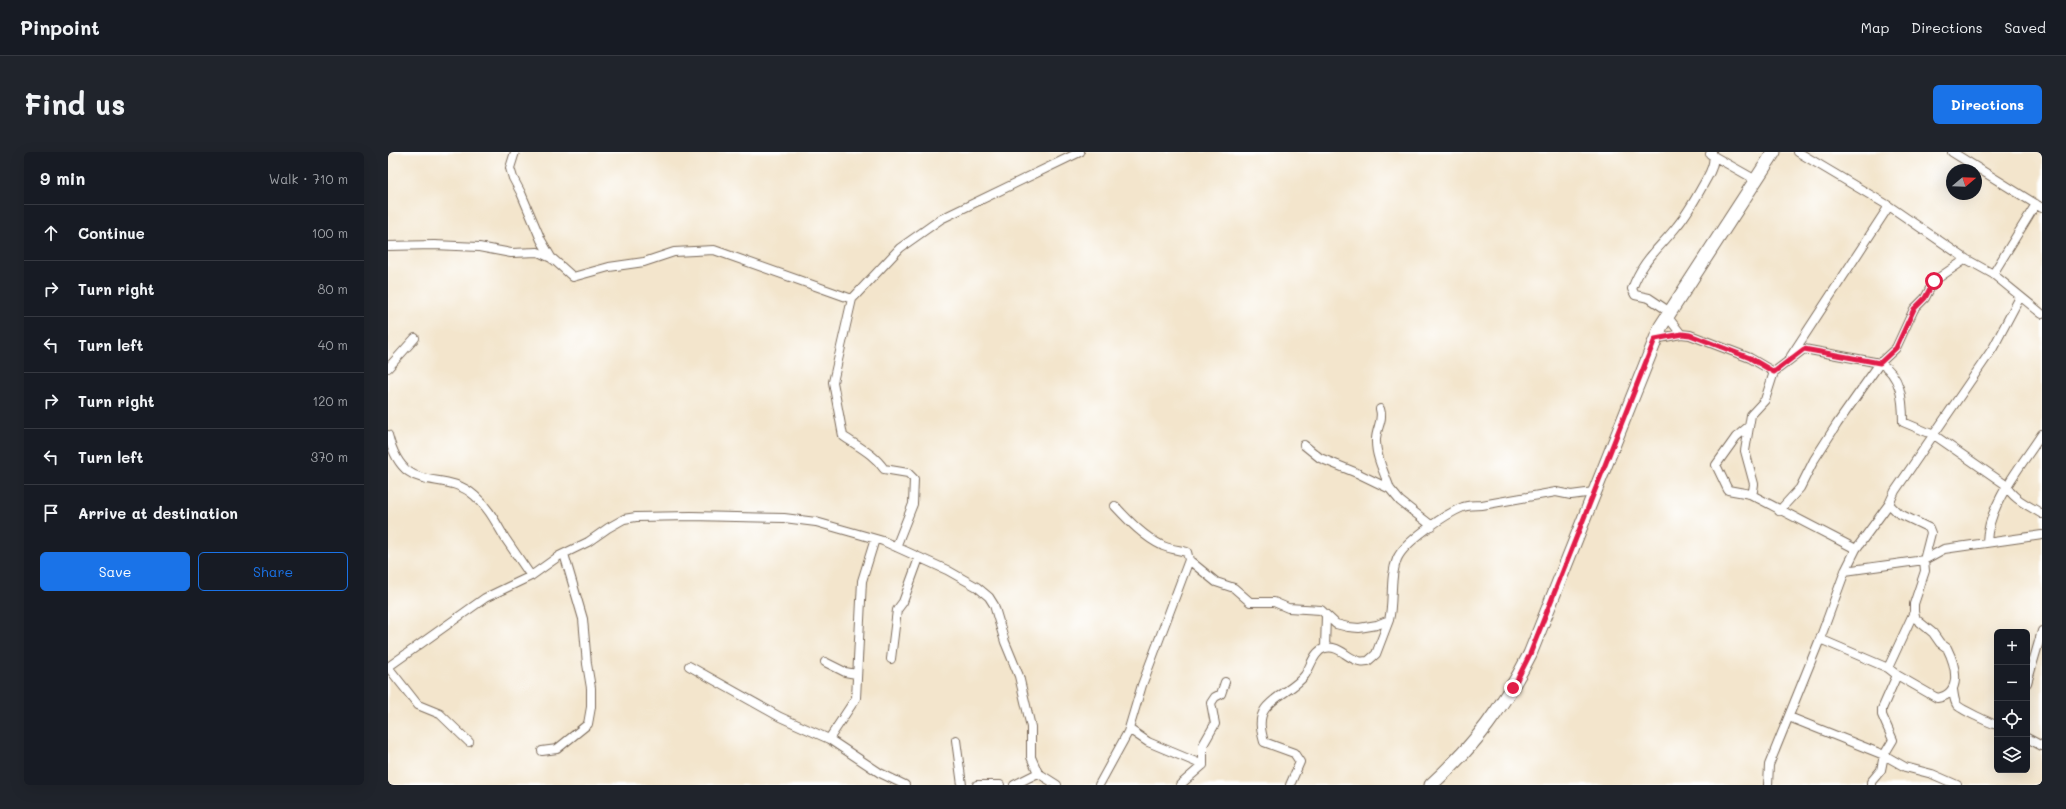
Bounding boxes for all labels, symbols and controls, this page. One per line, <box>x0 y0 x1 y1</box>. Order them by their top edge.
text: Pinpoint <box>20 15 100 40</box>
text: Map <box>1861 18 1889 37</box>
text: Directions <box>1911 18 1982 37</box>
text: Saved <box>2004 18 2046 37</box>
button: Directions <box>1933 85 2042 124</box>
text: Find us <box>24 86 125 122</box>
north arrow <box>1946 164 1982 200</box>
text: 9 min <box>40 167 85 189</box>
text: Walk · 710 m <box>269 170 348 187</box>
icon: ahead <box>40 222 62 244</box>
text: Continue <box>78 223 145 243</box>
text: 100 m <box>312 224 348 241</box>
route start <box>1925 272 1943 290</box>
icon: right <box>40 278 62 300</box>
text: Turn right <box>78 279 155 299</box>
text: 80 m <box>318 280 348 297</box>
icon: left <box>40 334 62 356</box>
text: Turn left <box>78 335 143 355</box>
text: 40 m <box>318 336 348 353</box>
icon: right <box>40 390 62 412</box>
text: Turn right <box>78 391 155 411</box>
text: 120 m <box>312 392 348 409</box>
icon: left <box>40 446 62 468</box>
text: Turn left <box>78 447 143 467</box>
text: 370 m <box>311 448 348 465</box>
icon: arrive <box>40 502 62 524</box>
text: Arrive at destination <box>78 503 238 523</box>
button: Save <box>40 552 190 591</box>
button: Share <box>198 552 348 591</box>
map controls <box>1994 629 2030 773</box>
button: + <box>1994 629 2030 665</box>
button: − <box>1994 665 2030 701</box>
route end <box>1504 679 1522 697</box>
button: locate <box>1994 701 2030 737</box>
button: layers <box>1994 737 2030 773</box>

